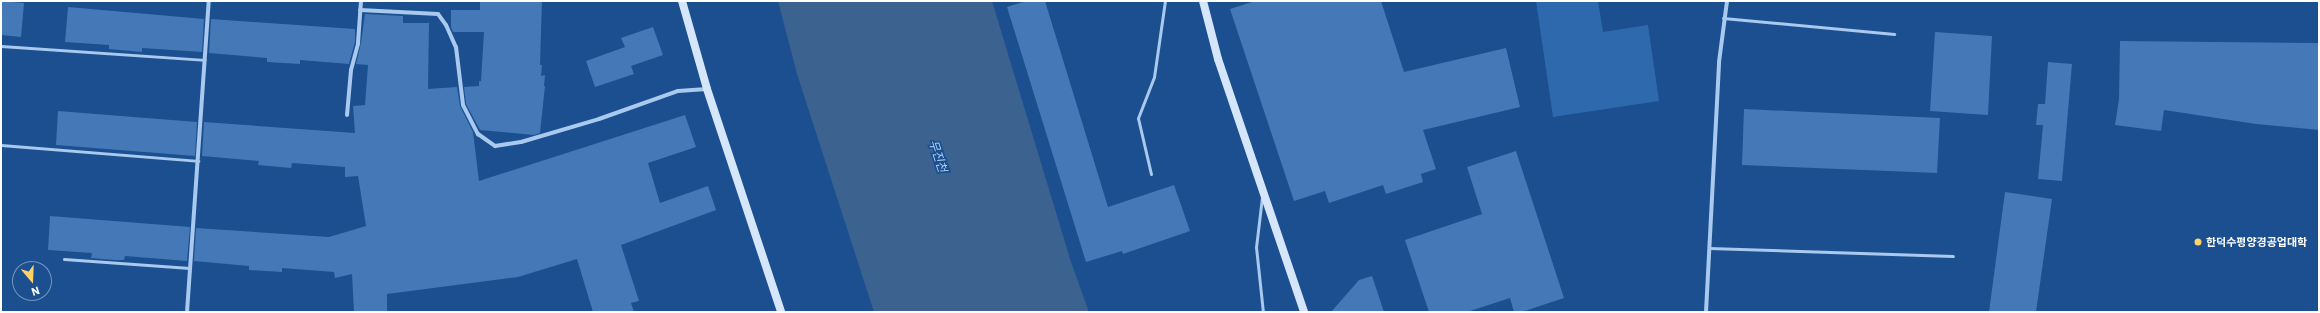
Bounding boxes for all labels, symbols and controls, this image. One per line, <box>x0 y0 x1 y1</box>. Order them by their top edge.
water label: 무진천 <box>926 138 950 174</box>
place label: 한덕수평양경공업대학 <box>2206 235 2307 249</box>
marker: 한덕수평양경공업대학 <box>2193 237 2203 247</box>
north arrow <box>12 261 52 301</box>
text: N <box>30 283 42 299</box>

